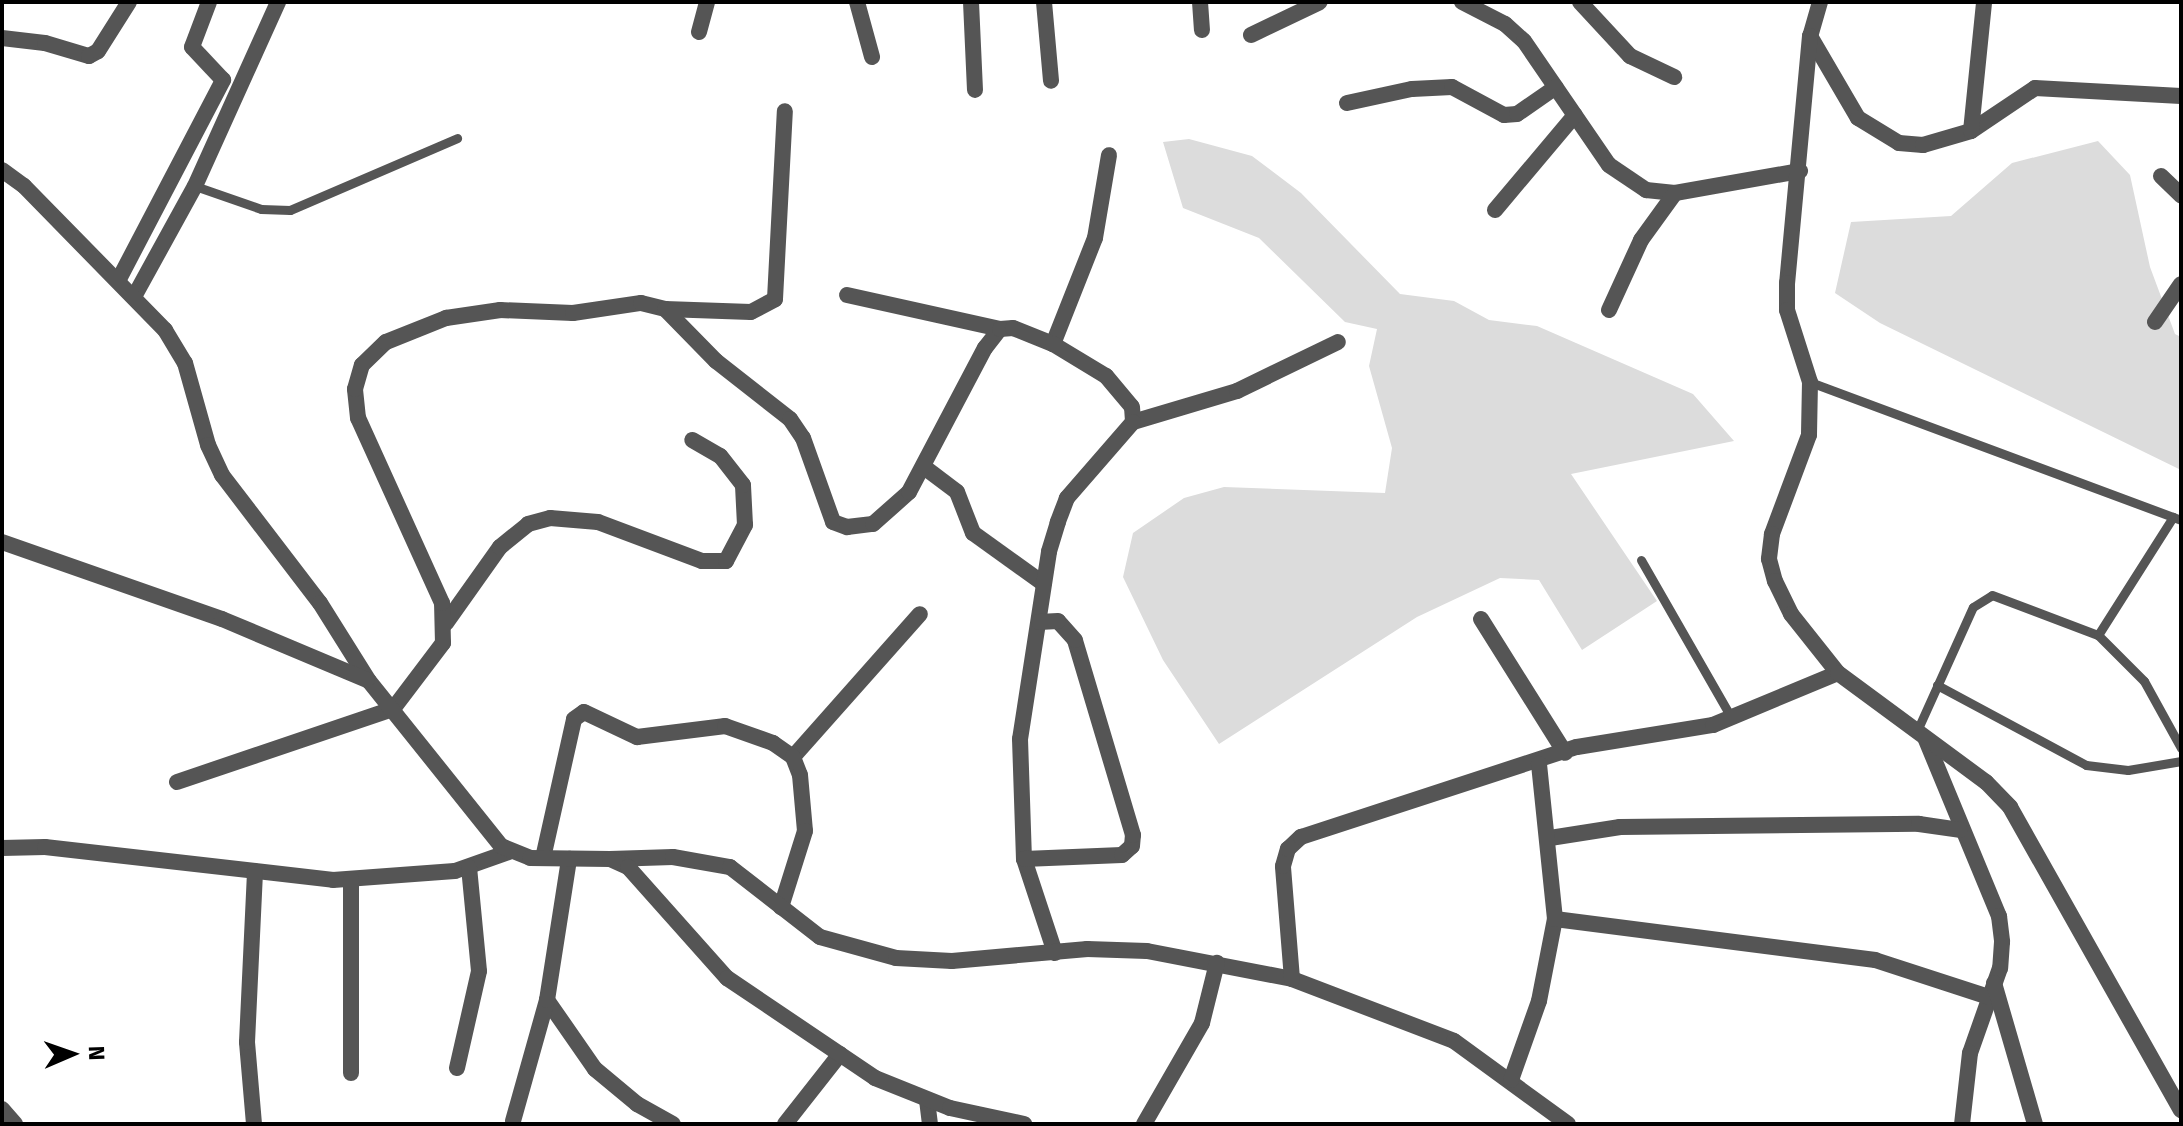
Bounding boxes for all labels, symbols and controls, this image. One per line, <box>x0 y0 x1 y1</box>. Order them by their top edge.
north arrow <box>32 1014 112 1094</box>
text: N <box>83 1045 110 1061</box>

